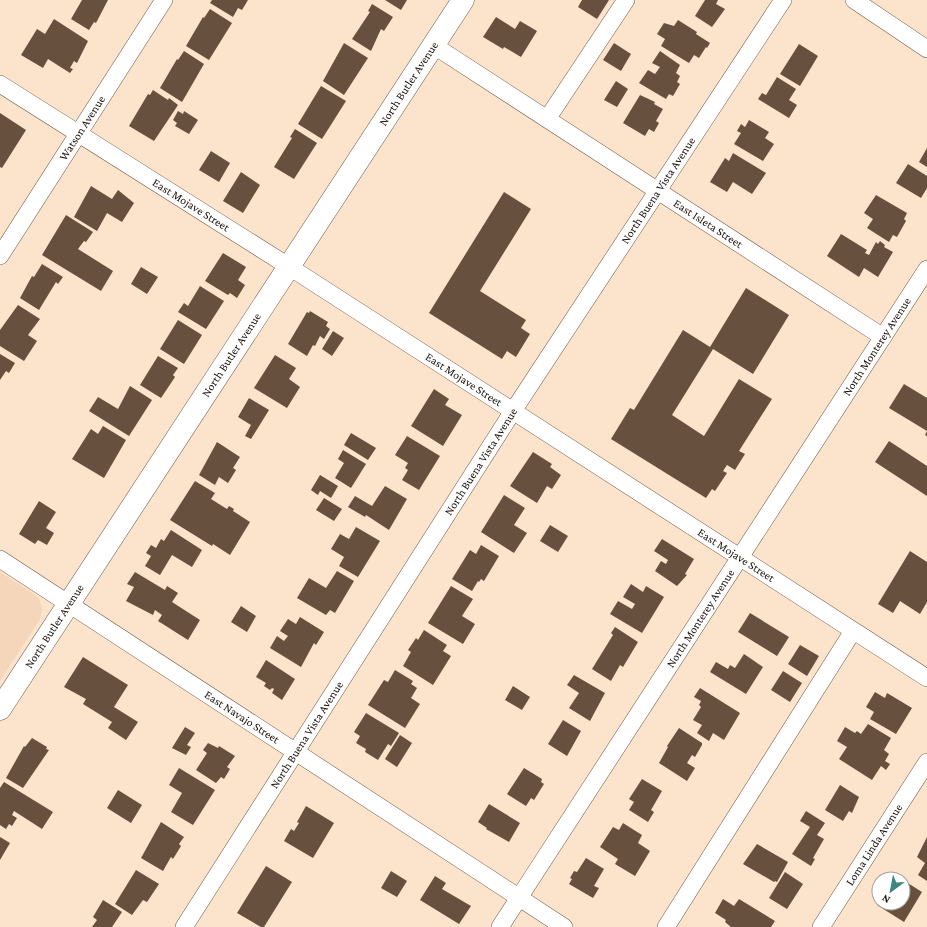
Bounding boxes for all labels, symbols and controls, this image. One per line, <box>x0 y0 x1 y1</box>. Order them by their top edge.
street label: North Butler Avenue <box>376 39 441 128</box>
street label: Watson Avenue <box>56 93 108 163</box>
street label: North Buena Vista Avenue <box>618 134 698 246</box>
street label: East Mojave Street <box>150 175 233 235</box>
street label: East Isleta Street <box>671 196 746 252</box>
street label: North Monterey Avenue <box>840 295 914 398</box>
street label: North Butler Avenue <box>199 310 264 400</box>
street label: East Mojave Street <box>423 350 506 410</box>
street label: North Buena Vista Avenue <box>441 405 520 518</box>
street label: East Mojave Street <box>695 525 778 585</box>
street label: North Monterey Avenue <box>663 566 737 670</box>
street label: North Butler Avenue <box>21 581 87 671</box>
street label: North Buena Vista Avenue <box>267 678 346 791</box>
street label: East Navajo Street <box>202 687 283 747</box>
street label: Loma Linda Avenue <box>843 801 905 888</box>
north arrow <box>871 871 911 911</box>
text: N <box>879 892 892 907</box>

